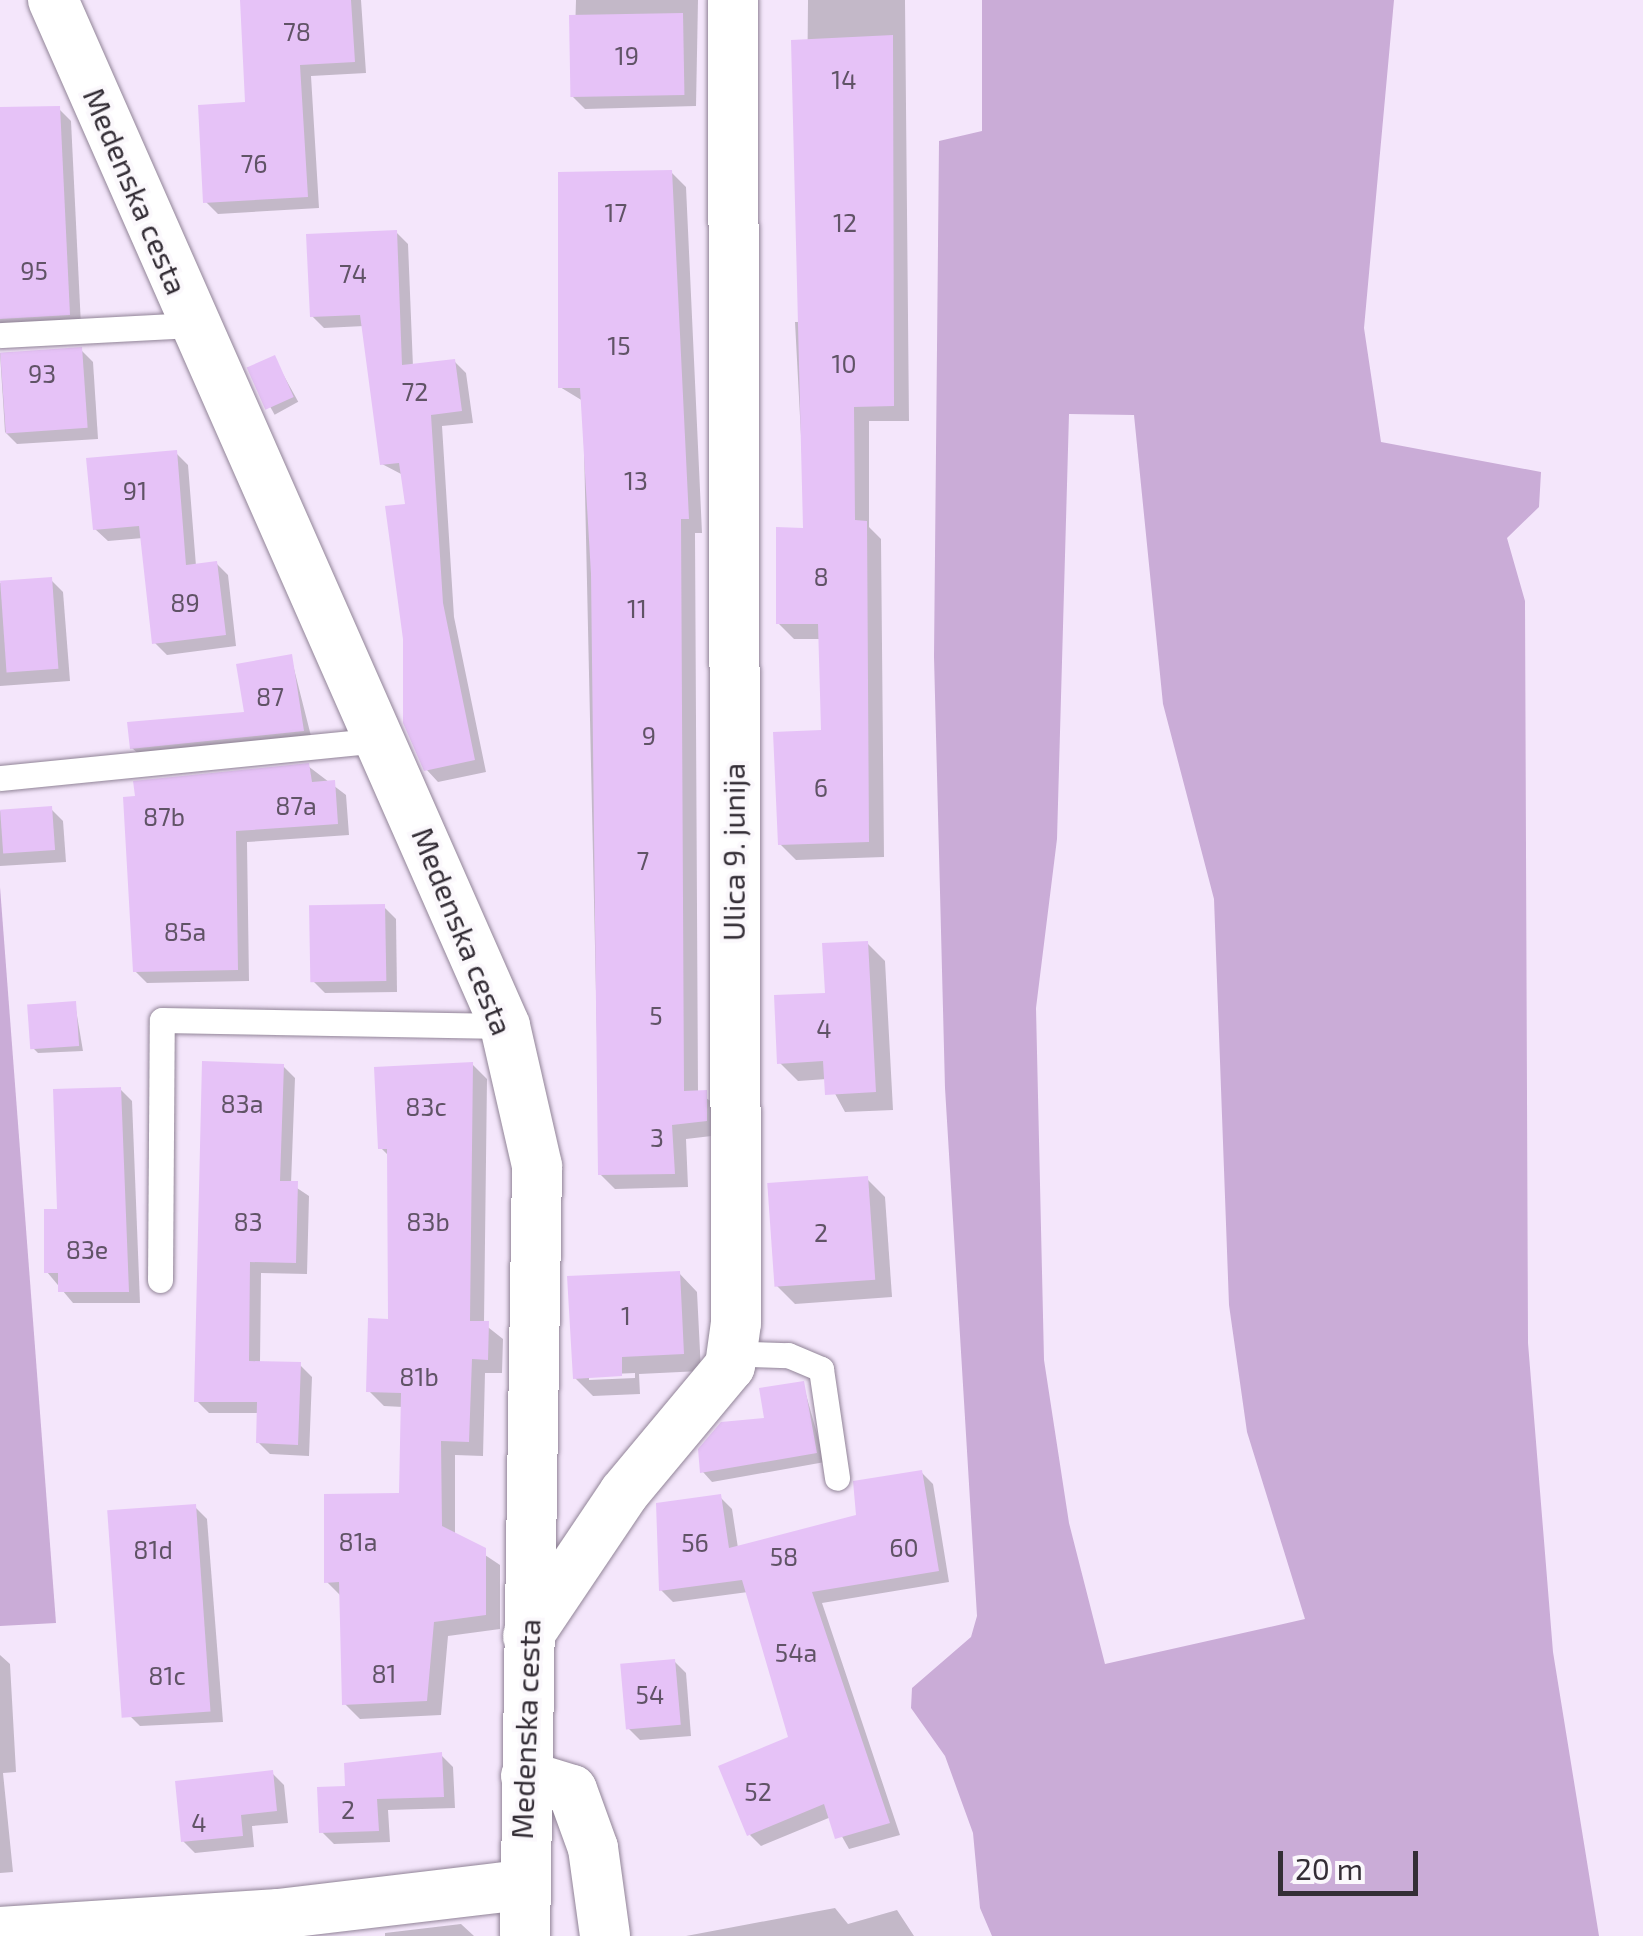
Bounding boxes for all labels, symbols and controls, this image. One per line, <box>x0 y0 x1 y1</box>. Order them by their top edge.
house number: 78 <box>283 16 311 46</box>
house number: 19 <box>615 40 639 70</box>
house number: 14 <box>831 64 857 94</box>
street label: Medenska cesta <box>76 82 196 300</box>
house number: 76 <box>240 148 268 178</box>
house number: 17 <box>605 197 627 227</box>
house number: 12 <box>833 207 857 237</box>
house number: 95 <box>20 255 48 285</box>
house number: 74 <box>339 258 367 288</box>
house number: 15 <box>607 330 631 360</box>
house number: 10 <box>831 348 857 378</box>
house number: 93 <box>28 358 56 388</box>
house number: 72 <box>402 376 428 406</box>
house number: 13 <box>624 465 648 495</box>
house number: 91 <box>123 475 147 505</box>
house number: 8 <box>813 561 829 591</box>
house number: 89 <box>170 587 200 617</box>
house number: 11 <box>627 593 647 623</box>
house number: 87 <box>256 681 284 711</box>
house number: 9 <box>642 720 656 750</box>
street label: Ulica 9. junija <box>715 763 751 941</box>
house number: 6 <box>814 772 828 802</box>
house number: 87a <box>275 790 317 820</box>
house number: 87b <box>143 801 185 831</box>
street label: Medenska cesta <box>405 822 521 1040</box>
house number: 7 <box>637 845 649 875</box>
house number: 85a <box>164 916 206 946</box>
house number: 5 <box>649 1000 663 1030</box>
house number: 4 <box>816 1013 832 1043</box>
house number: 83a <box>221 1088 263 1118</box>
house number: 83c <box>405 1091 447 1121</box>
house number: 3 <box>650 1122 664 1152</box>
house number: 83 <box>233 1206 263 1236</box>
house number: 83b <box>406 1206 450 1236</box>
house number: 2 <box>814 1217 828 1247</box>
house number: 83e <box>66 1234 108 1264</box>
house number: 1 <box>621 1300 631 1330</box>
house number: 81b <box>399 1361 439 1391</box>
house number: 81a <box>339 1526 377 1556</box>
house number: 56 <box>681 1527 709 1557</box>
house number: 60 <box>889 1532 919 1562</box>
house number: 81d <box>133 1534 173 1564</box>
house number: 58 <box>770 1541 798 1571</box>
street label: Medenska cesta <box>503 1618 547 1840</box>
house number: 54a <box>775 1637 817 1667</box>
house number: 81 <box>371 1658 397 1688</box>
house number: 81c <box>148 1660 186 1690</box>
house number: 54 <box>636 1679 664 1709</box>
house number: 52 <box>744 1776 772 1806</box>
house number: 2 <box>341 1794 355 1824</box>
house number: 4 <box>191 1807 207 1837</box>
scale bar <box>1283 1831 1423 1893</box>
text: 20 m <box>1295 1850 1363 1886</box>

